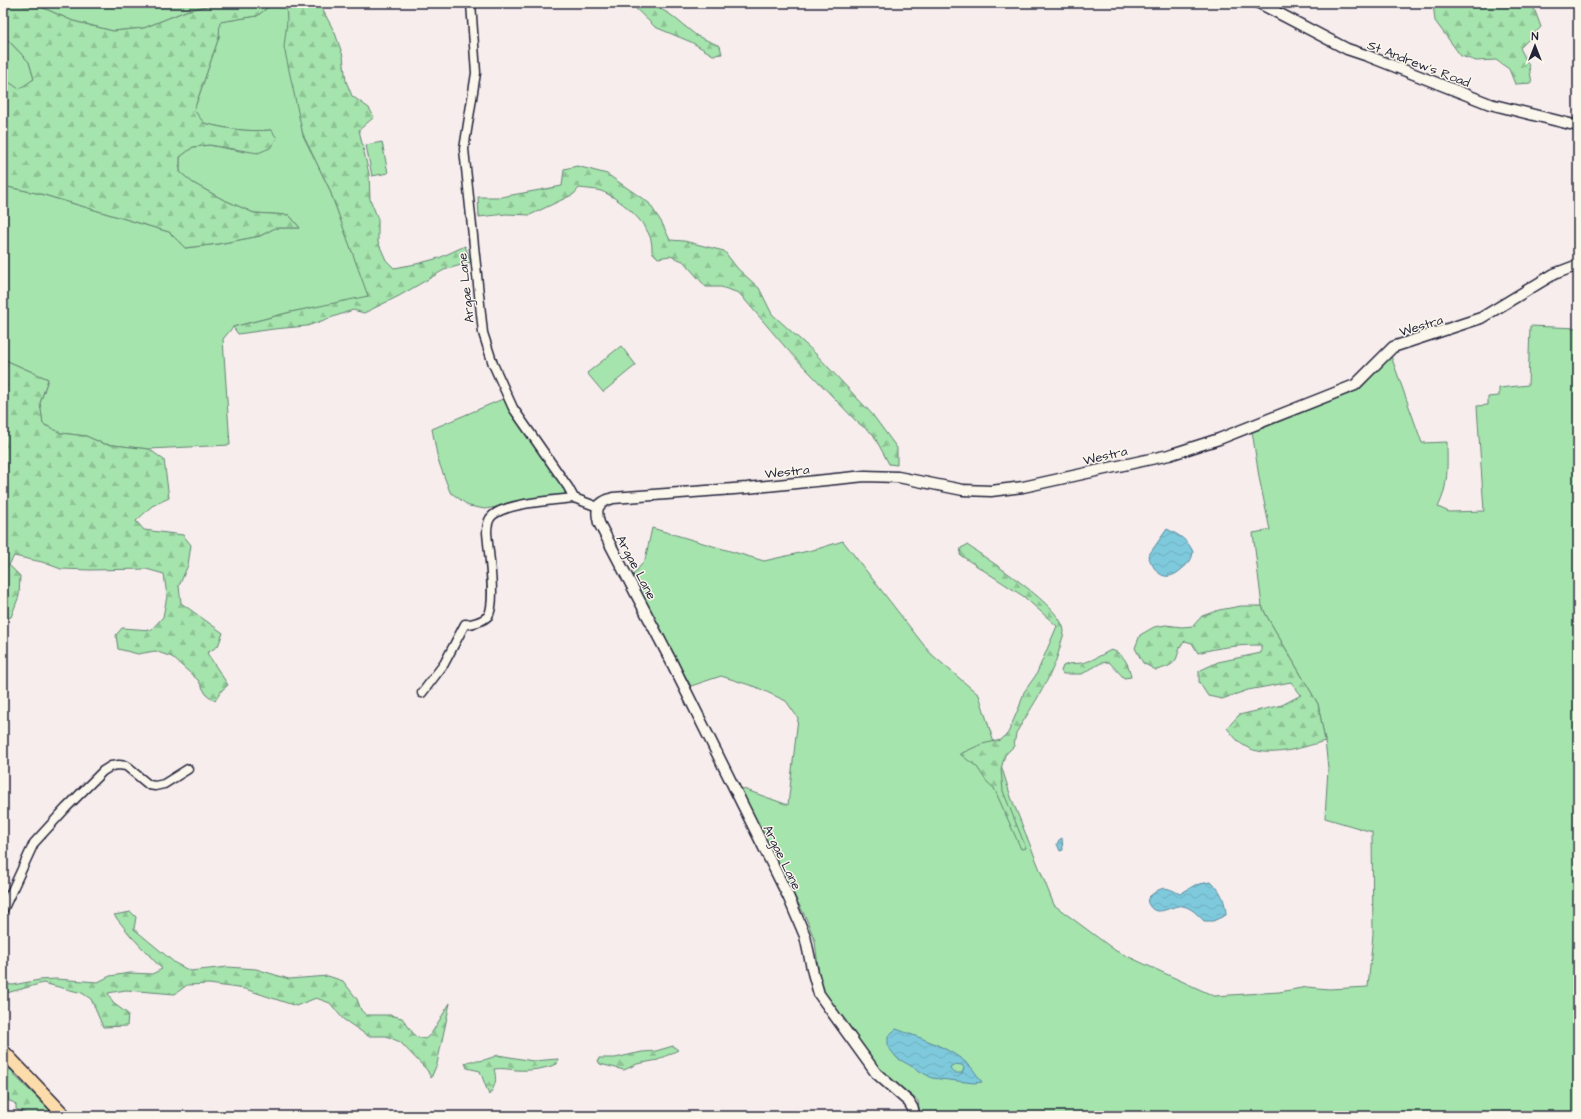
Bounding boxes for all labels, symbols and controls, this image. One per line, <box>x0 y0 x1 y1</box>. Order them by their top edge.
north arrow <box>1515 26 1555 66</box>
text: N <box>1532 29 1539 44</box>
street label: St Andrew's Road <box>1365 36 1473 92</box>
street label: Argae Lane <box>453 252 480 324</box>
street label: Westra <box>1397 311 1446 341</box>
street label: Westra <box>1081 442 1129 470</box>
street label: Westra <box>764 461 811 483</box>
street label: Argae Lane <box>611 532 661 603</box>
street label: Argae Lane <box>758 822 806 893</box>

